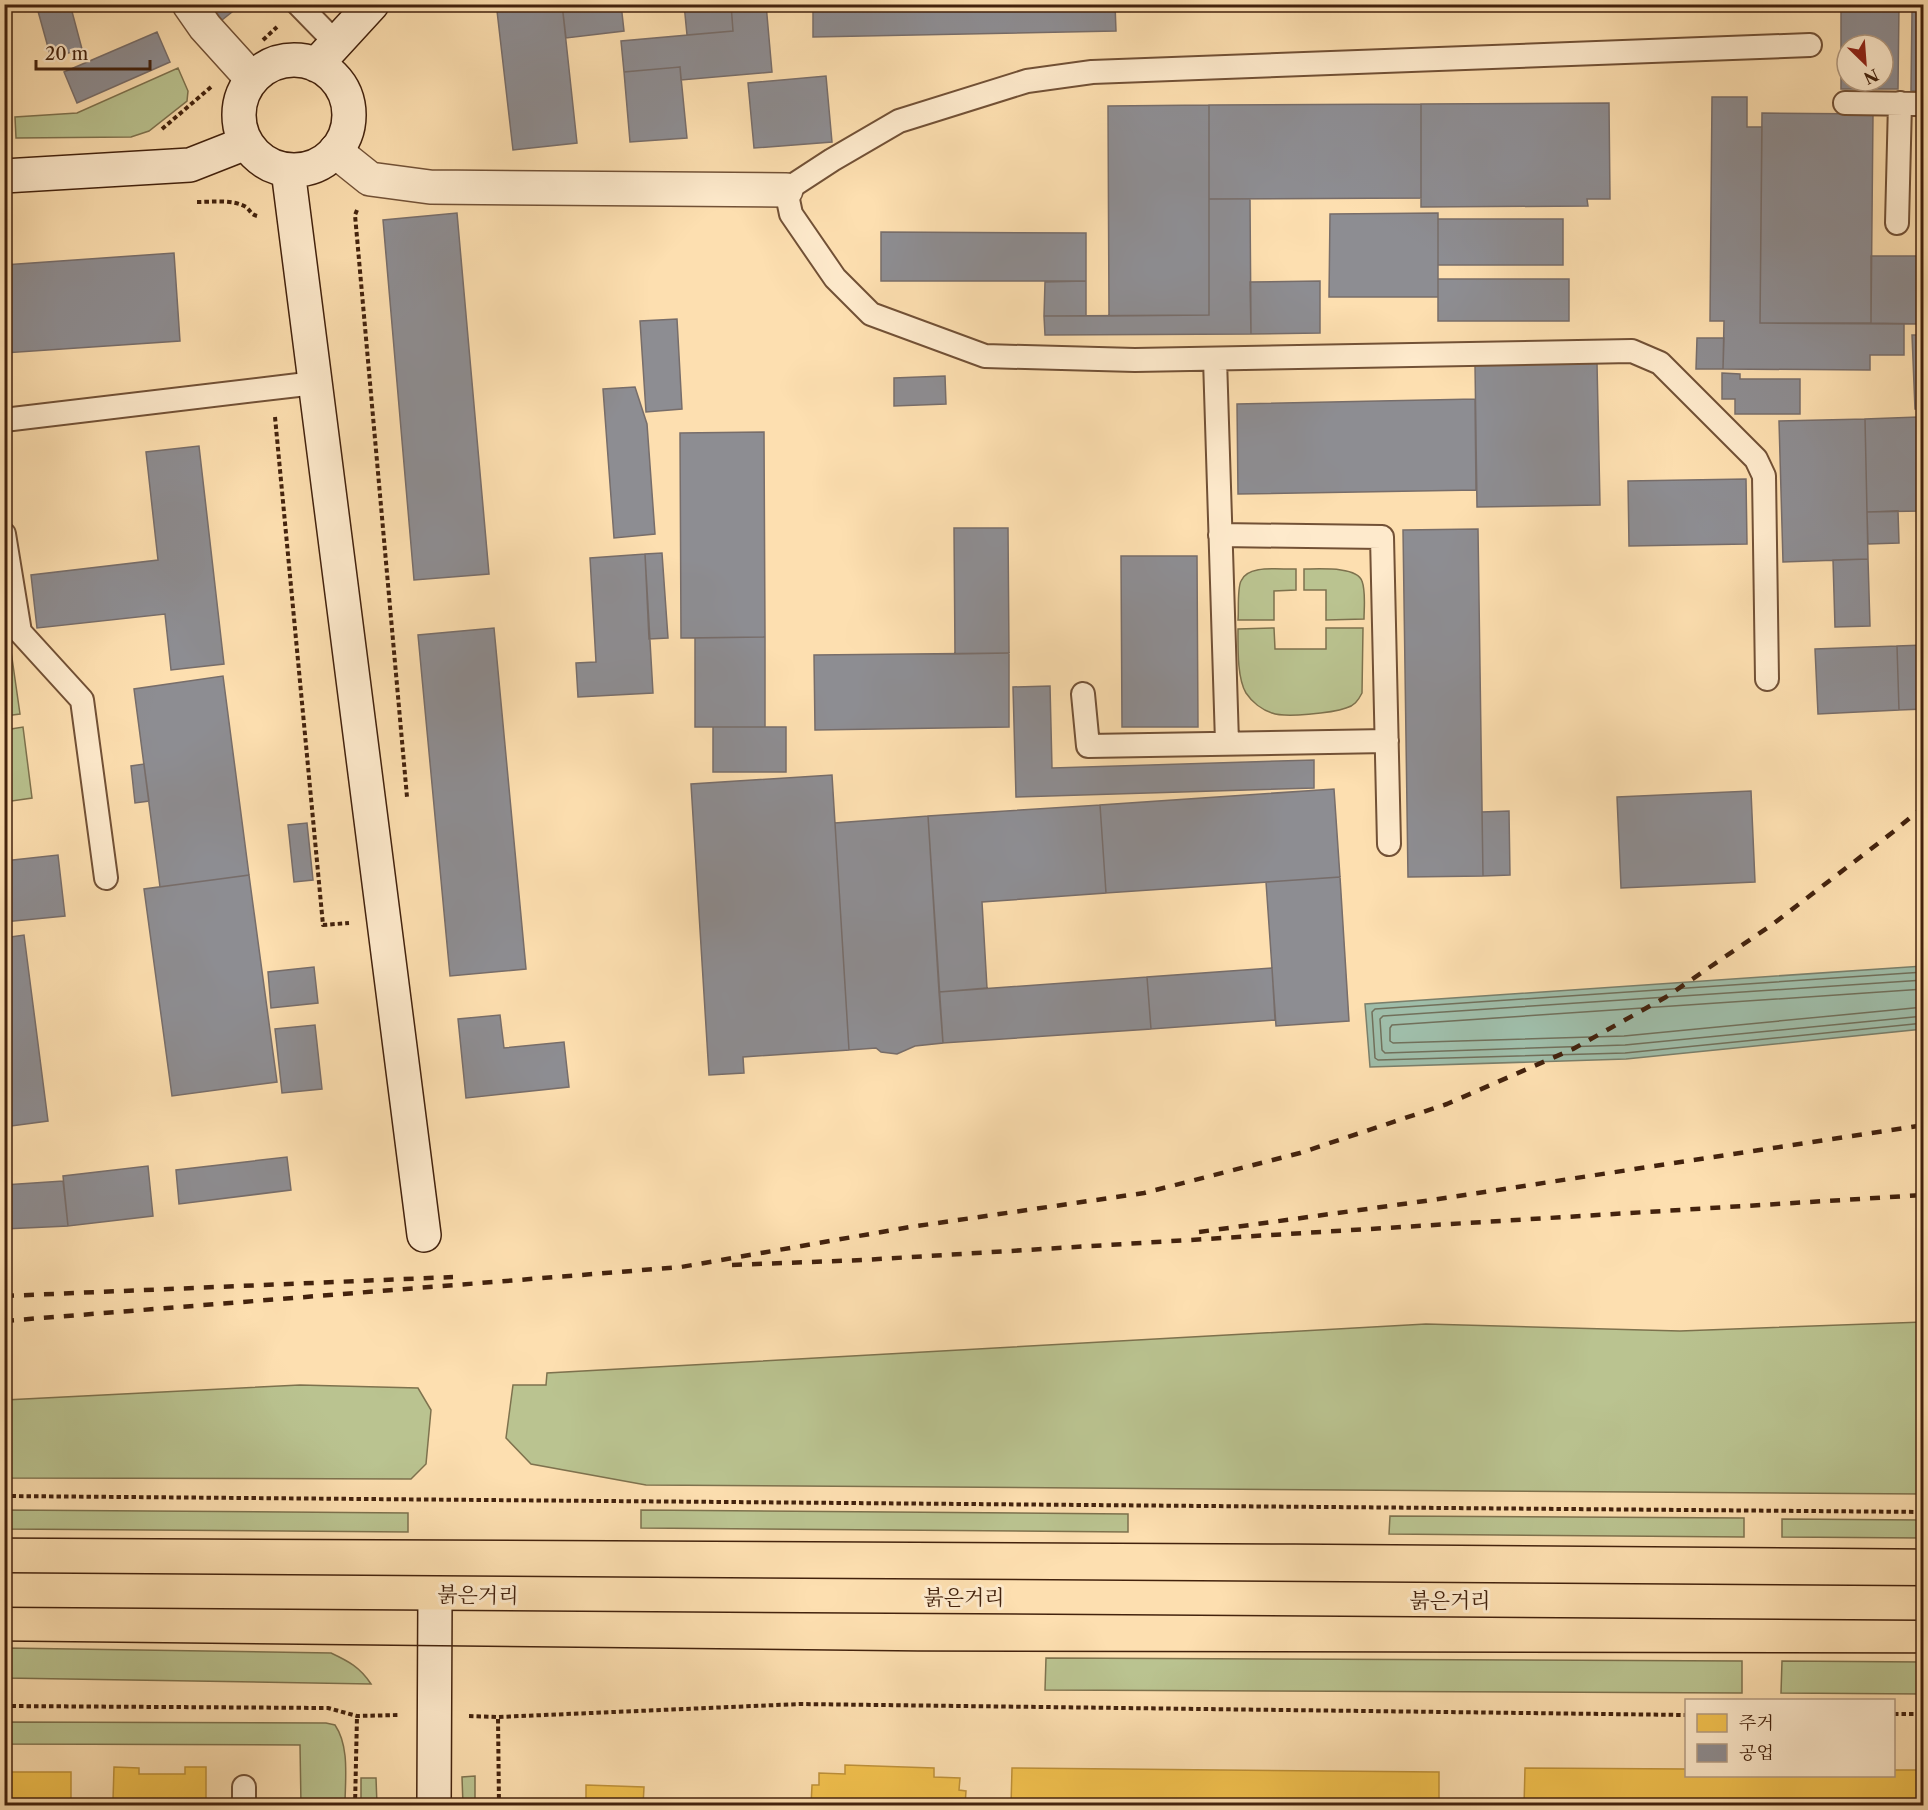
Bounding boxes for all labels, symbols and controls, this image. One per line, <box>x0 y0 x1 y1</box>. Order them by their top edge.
scale bar <box>36 33 150 71</box>
north arrow <box>1835 33 1895 93</box>
text: 20 m <box>45 43 89 65</box>
text: N <box>1861 65 1882 89</box>
street label: 붉은거리 <box>437 1582 519 1608</box>
street label: 붉은거리 <box>923 1585 1005 1610</box>
street label: 붉은거리 <box>1409 1588 1491 1613</box>
legend <box>1685 1699 1895 1777</box>
text: 주거 <box>1739 1712 1774 1734</box>
text: 공업 <box>1739 1742 1774 1764</box>

